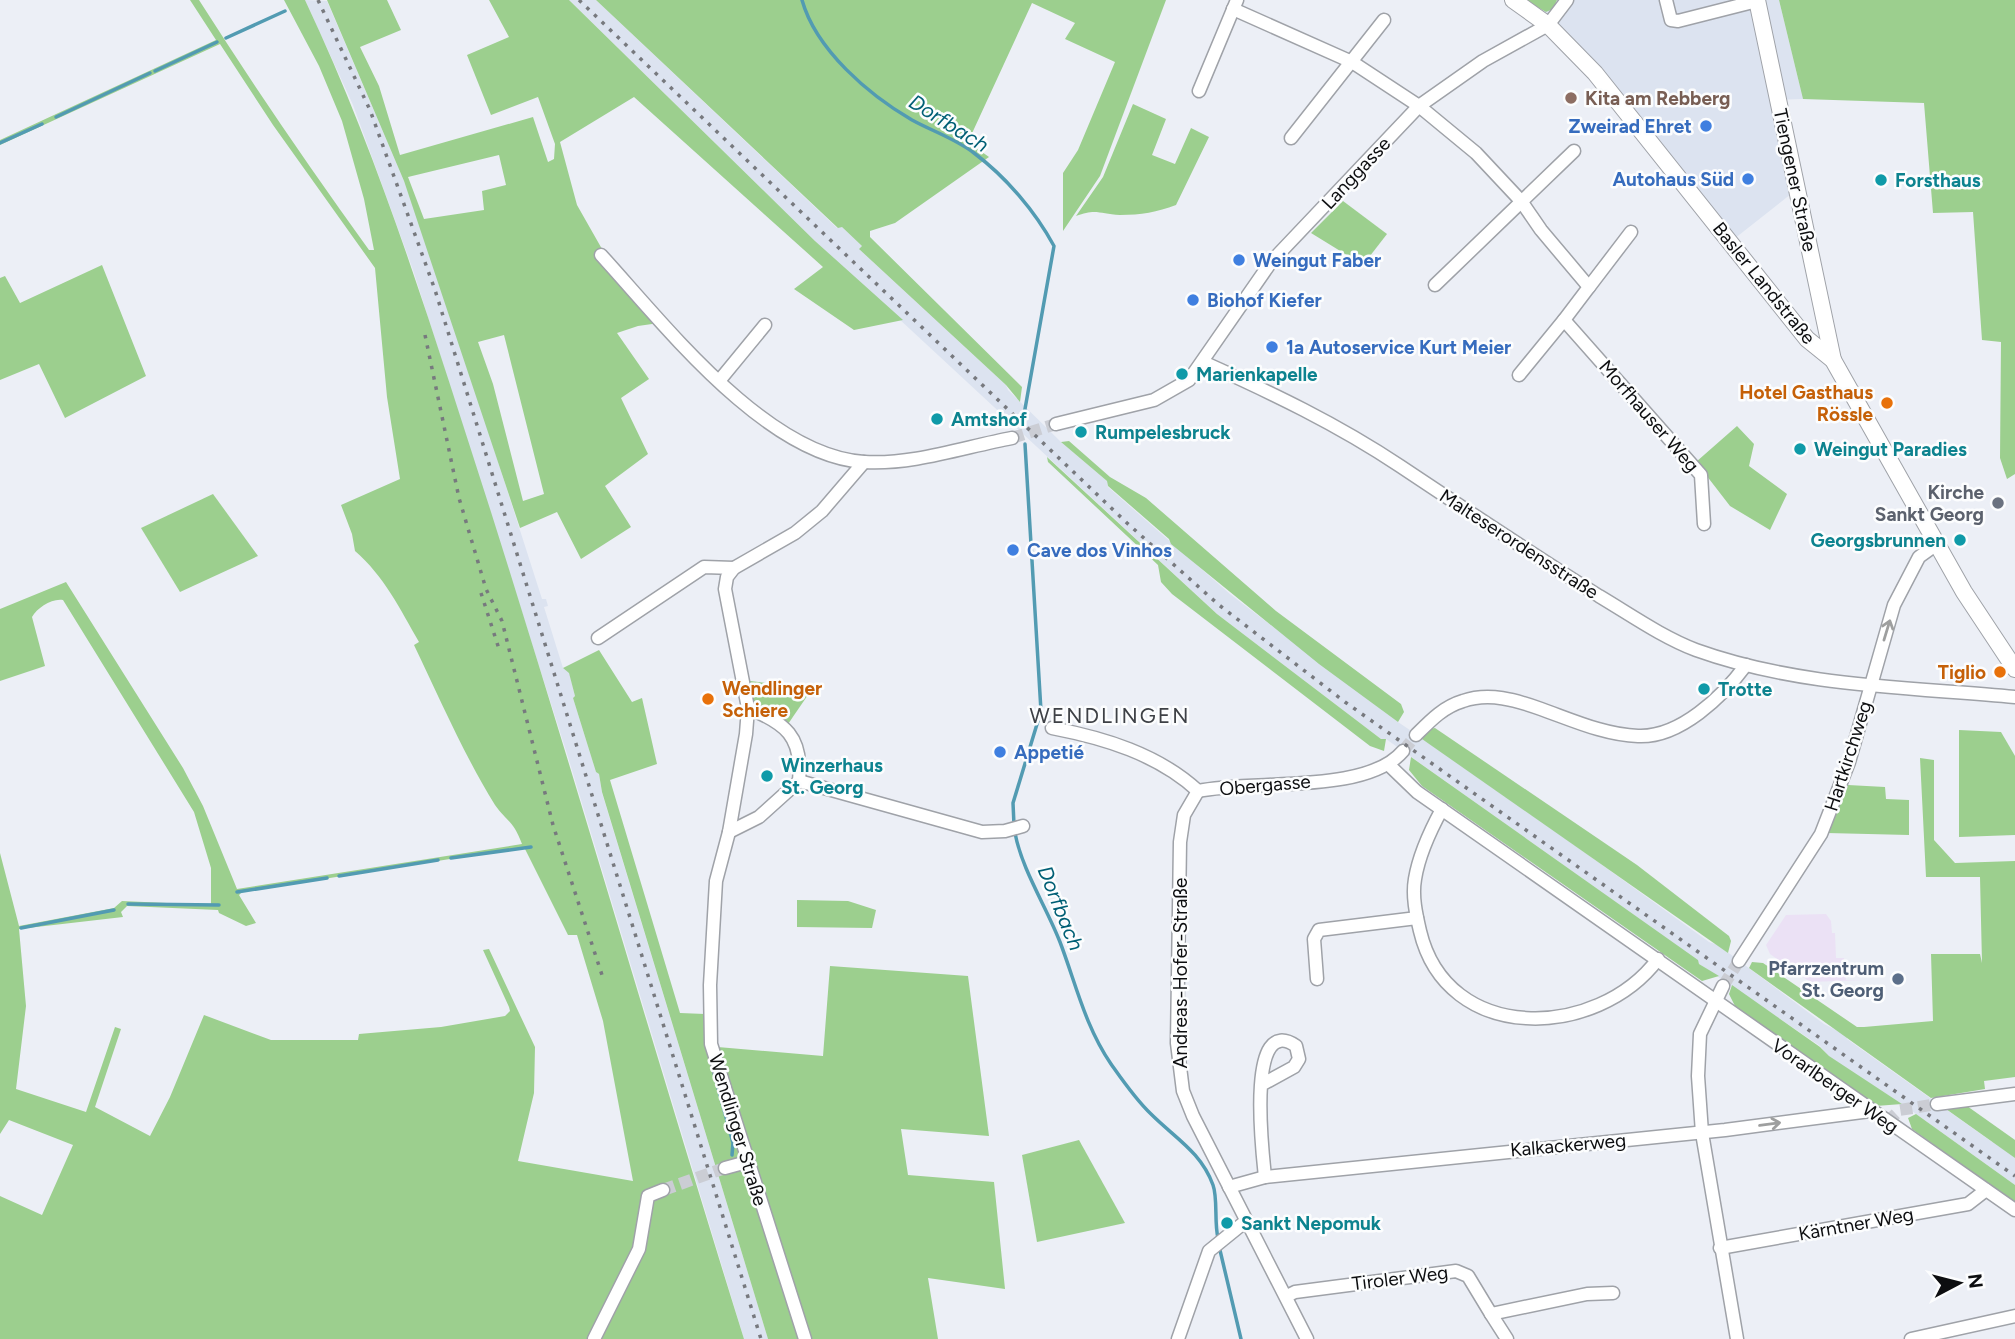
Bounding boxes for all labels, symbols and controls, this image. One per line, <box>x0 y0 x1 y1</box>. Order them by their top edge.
place label: Kita am Rebberg <box>1585 87 1731 110</box>
water label: Dorfbach <box>904 89 994 157</box>
marker: Kita am Rebberg <box>1563 90 1579 106</box>
street label: Tiengener Straße <box>1769 106 1821 254</box>
place label: Zweirad Ehret <box>1568 115 1692 138</box>
marker: Zweirad Ehret <box>1698 118 1714 134</box>
street label: Langgasse <box>1317 132 1395 214</box>
place label: Autohaus Süd <box>1612 168 1734 191</box>
place label: Forsthaus <box>1895 169 1981 192</box>
marker: Autohaus Süd <box>1740 171 1756 187</box>
marker: Forsthaus <box>1873 172 1889 188</box>
street label: Basler Landstraße <box>1708 217 1820 349</box>
place label: Weingut Faber <box>1253 249 1381 272</box>
marker: Weingut Faber <box>1231 252 1247 268</box>
place label: Biohof Kiefer <box>1207 289 1322 312</box>
marker: Biohof Kiefer <box>1185 292 1201 308</box>
place label: 1a Autoservice Kurt Meier <box>1286 336 1511 359</box>
marker: 1a Autoservice Kurt Meier <box>1264 339 1280 355</box>
street label: Morfhauser Weg <box>1594 355 1704 477</box>
place label: Marienkapelle <box>1196 363 1318 386</box>
marker: Marienkapelle <box>1174 366 1190 382</box>
place label: Hotel Gasthaus Rössle <box>1739 381 1873 426</box>
marker: Hotel Gasthaus Rössle <box>1879 395 1895 411</box>
place label: Amtshof <box>951 408 1027 431</box>
marker: Amtshof <box>929 411 945 427</box>
place label: Rumpelesbruck <box>1095 421 1231 444</box>
marker: Rumpelesbruck <box>1073 424 1089 440</box>
place label: Weingut Paradies <box>1814 438 1967 461</box>
marker: Weingut Paradies <box>1792 441 1808 457</box>
place label: Kirche Sankt Georg <box>1875 481 1984 526</box>
street label: Malteserordensstraße <box>1435 484 1603 604</box>
marker: Kirche Sankt Georg <box>1990 495 2006 511</box>
place label: Georgsbrunnen <box>1811 529 1946 552</box>
marker: Georgsbrunnen <box>1952 532 1968 548</box>
place label: Cave dos Vinhos <box>1027 539 1172 562</box>
marker: Cave dos Vinhos <box>1005 542 1021 558</box>
one-way arrow <box>1881 620 1894 642</box>
place label: Tiglio <box>1938 661 1986 684</box>
marker: Tiglio <box>1992 664 2008 680</box>
place label: Wendlinger Schiere <box>722 677 822 722</box>
place label: Trotte <box>1718 678 1773 701</box>
marker: Trotte <box>1696 681 1712 697</box>
marker: Wendlinger Schiere <box>700 691 716 707</box>
street label: Hartkirchweg <box>1819 698 1877 814</box>
district label: WENDLINGEN <box>1030 703 1190 728</box>
place label: Appetié <box>1014 741 1085 764</box>
marker: Appetié <box>992 744 1008 760</box>
place label: Winzerhaus St. Georg <box>781 754 883 799</box>
marker: Winzerhaus St. Georg <box>759 768 775 784</box>
street label: Obergasse <box>1218 770 1312 800</box>
water label: Dorfbach <box>1033 862 1089 954</box>
street label: Andreas-Hofer-Straße <box>1169 878 1192 1068</box>
place label: Pfarrzentrum St. Georg <box>1768 957 1884 1002</box>
marker: Pfarrzentrum St. Georg <box>1890 971 1906 987</box>
street label: Vorarlberger Weg <box>1767 1034 1903 1138</box>
street label: Wendlinger Straße <box>704 1051 772 1209</box>
one-way arrow <box>1758 1118 1781 1131</box>
street label: Kalkackerweg <box>1509 1128 1627 1162</box>
street label: Kärntner Weg <box>1797 1203 1915 1245</box>
place label: Sankt Nepomuk <box>1241 1212 1382 1235</box>
marker: Sankt Nepomuk <box>1219 1215 1235 1231</box>
north arrow <box>1924 1248 1994 1318</box>
street label: Tiroler Weg <box>1350 1261 1450 1295</box>
text: N <box>1963 1272 1988 1290</box>

